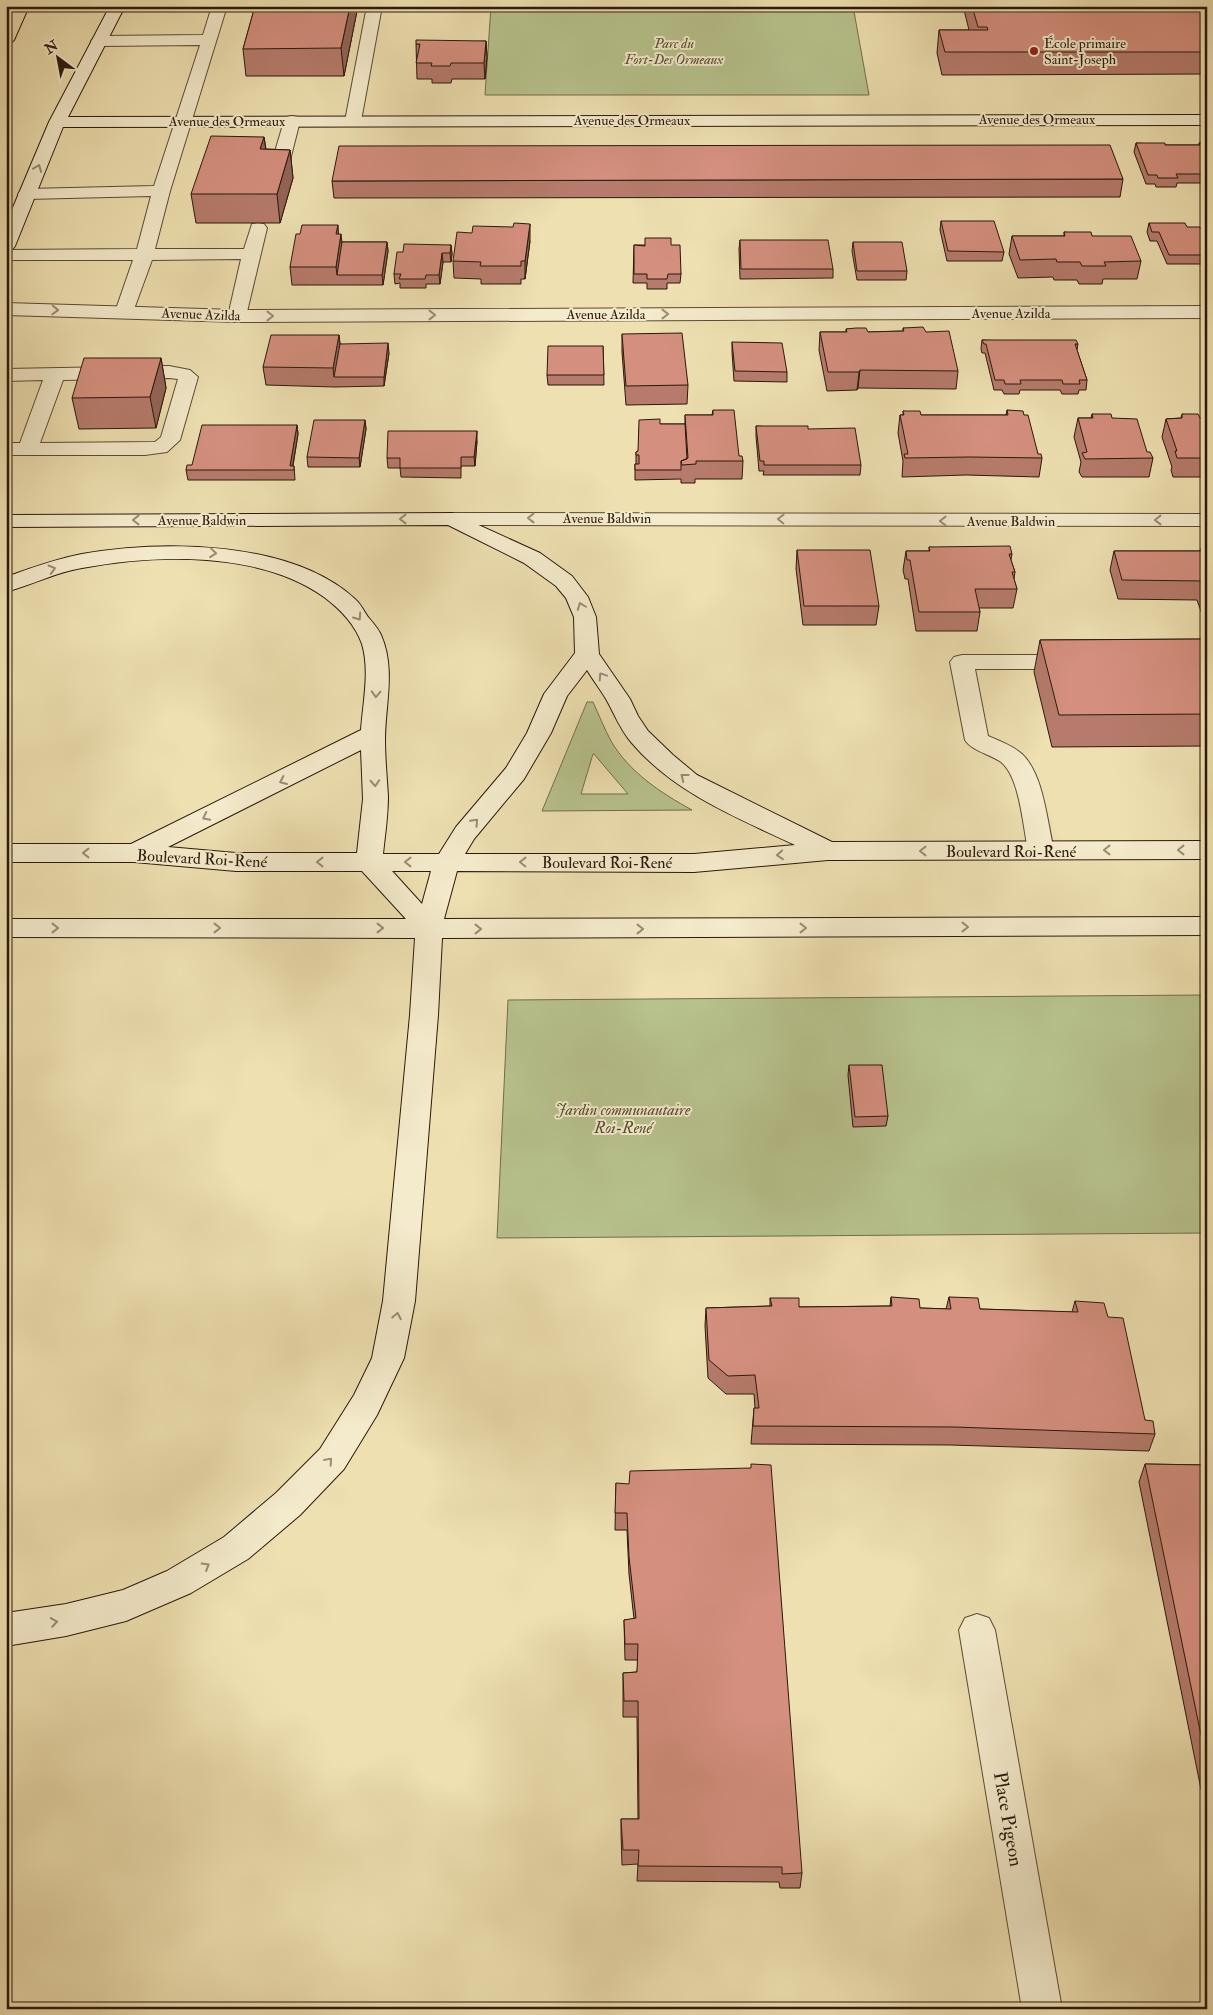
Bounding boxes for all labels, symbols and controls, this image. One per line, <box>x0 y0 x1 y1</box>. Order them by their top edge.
north arrow <box>32 32 82 82</box>
park label: Parc du Fort-Des Ormeaux <box>624 35 723 68</box>
place label: École primaire Saint-Joseph <box>1044 35 1126 69</box>
text: N <box>41 37 62 58</box>
marker: École primaire Saint-Joseph <box>1028 45 1040 57</box>
street label: Avenue des Ormeaux <box>978 111 1096 128</box>
street label: Avenue des Ormeaux <box>573 112 691 129</box>
street label: Avenue des Ormeaux <box>168 113 286 130</box>
one-way arrow <box>32 165 42 173</box>
one-way arrow <box>51 304 59 315</box>
street label: Avenue Azilda <box>160 305 241 324</box>
street label: Avenue Azilda <box>970 305 1051 322</box>
street label: Avenue Azilda <box>565 306 646 323</box>
one-way arrow <box>662 309 669 319</box>
one-way arrow <box>429 310 437 320</box>
one-way arrow <box>266 311 274 321</box>
street label: Avenue Baldwin <box>562 510 651 527</box>
street label: Avenue Baldwin <box>157 512 246 529</box>
one-way arrow <box>526 513 534 523</box>
street label: Avenue Baldwin <box>966 513 1055 530</box>
one-way arrow <box>399 514 406 524</box>
one-way arrow <box>776 514 784 524</box>
one-way arrow <box>131 515 139 525</box>
one-way arrow <box>1154 515 1162 525</box>
one-way arrow <box>939 516 946 526</box>
one-way arrow <box>209 547 217 558</box>
one-way arrow <box>48 564 56 574</box>
one-way arrow <box>577 602 587 611</box>
one-way arrow <box>352 611 361 621</box>
one-way arrow <box>599 673 609 682</box>
one-way arrow <box>371 690 382 698</box>
one-way arrow <box>680 774 690 783</box>
one-way arrow <box>279 775 288 785</box>
one-way arrow <box>369 779 380 787</box>
one-way arrow <box>202 811 211 821</box>
one-way arrow <box>469 818 478 827</box>
street label: Boulevard Roi-René <box>946 842 1077 862</box>
one-way arrow <box>1103 845 1110 855</box>
one-way arrow <box>1177 845 1185 855</box>
street label: Boulevard Roi-René <box>136 846 268 872</box>
one-way arrow <box>918 846 926 856</box>
one-way arrow <box>81 848 89 858</box>
one-way arrow <box>775 850 783 861</box>
street label: Boulevard Roi-René <box>542 853 673 873</box>
one-way arrow <box>316 857 324 867</box>
one-way arrow <box>404 857 412 867</box>
one-way arrow <box>519 857 526 867</box>
one-way arrow <box>962 922 970 932</box>
one-way arrow <box>52 923 59 933</box>
one-way arrow <box>214 923 222 933</box>
one-way arrow <box>376 923 384 933</box>
one-way arrow <box>474 923 482 934</box>
one-way arrow <box>800 923 807 933</box>
one-way arrow <box>637 924 645 934</box>
park label: Jardin communautaire Roi-René <box>556 1100 691 1138</box>
one-way arrow <box>391 1312 401 1321</box>
one-way arrow <box>323 1458 332 1467</box>
one-way arrow <box>200 1563 209 1573</box>
one-way arrow <box>50 1618 59 1628</box>
street label: Place Pigeon <box>988 1770 1028 1869</box>

